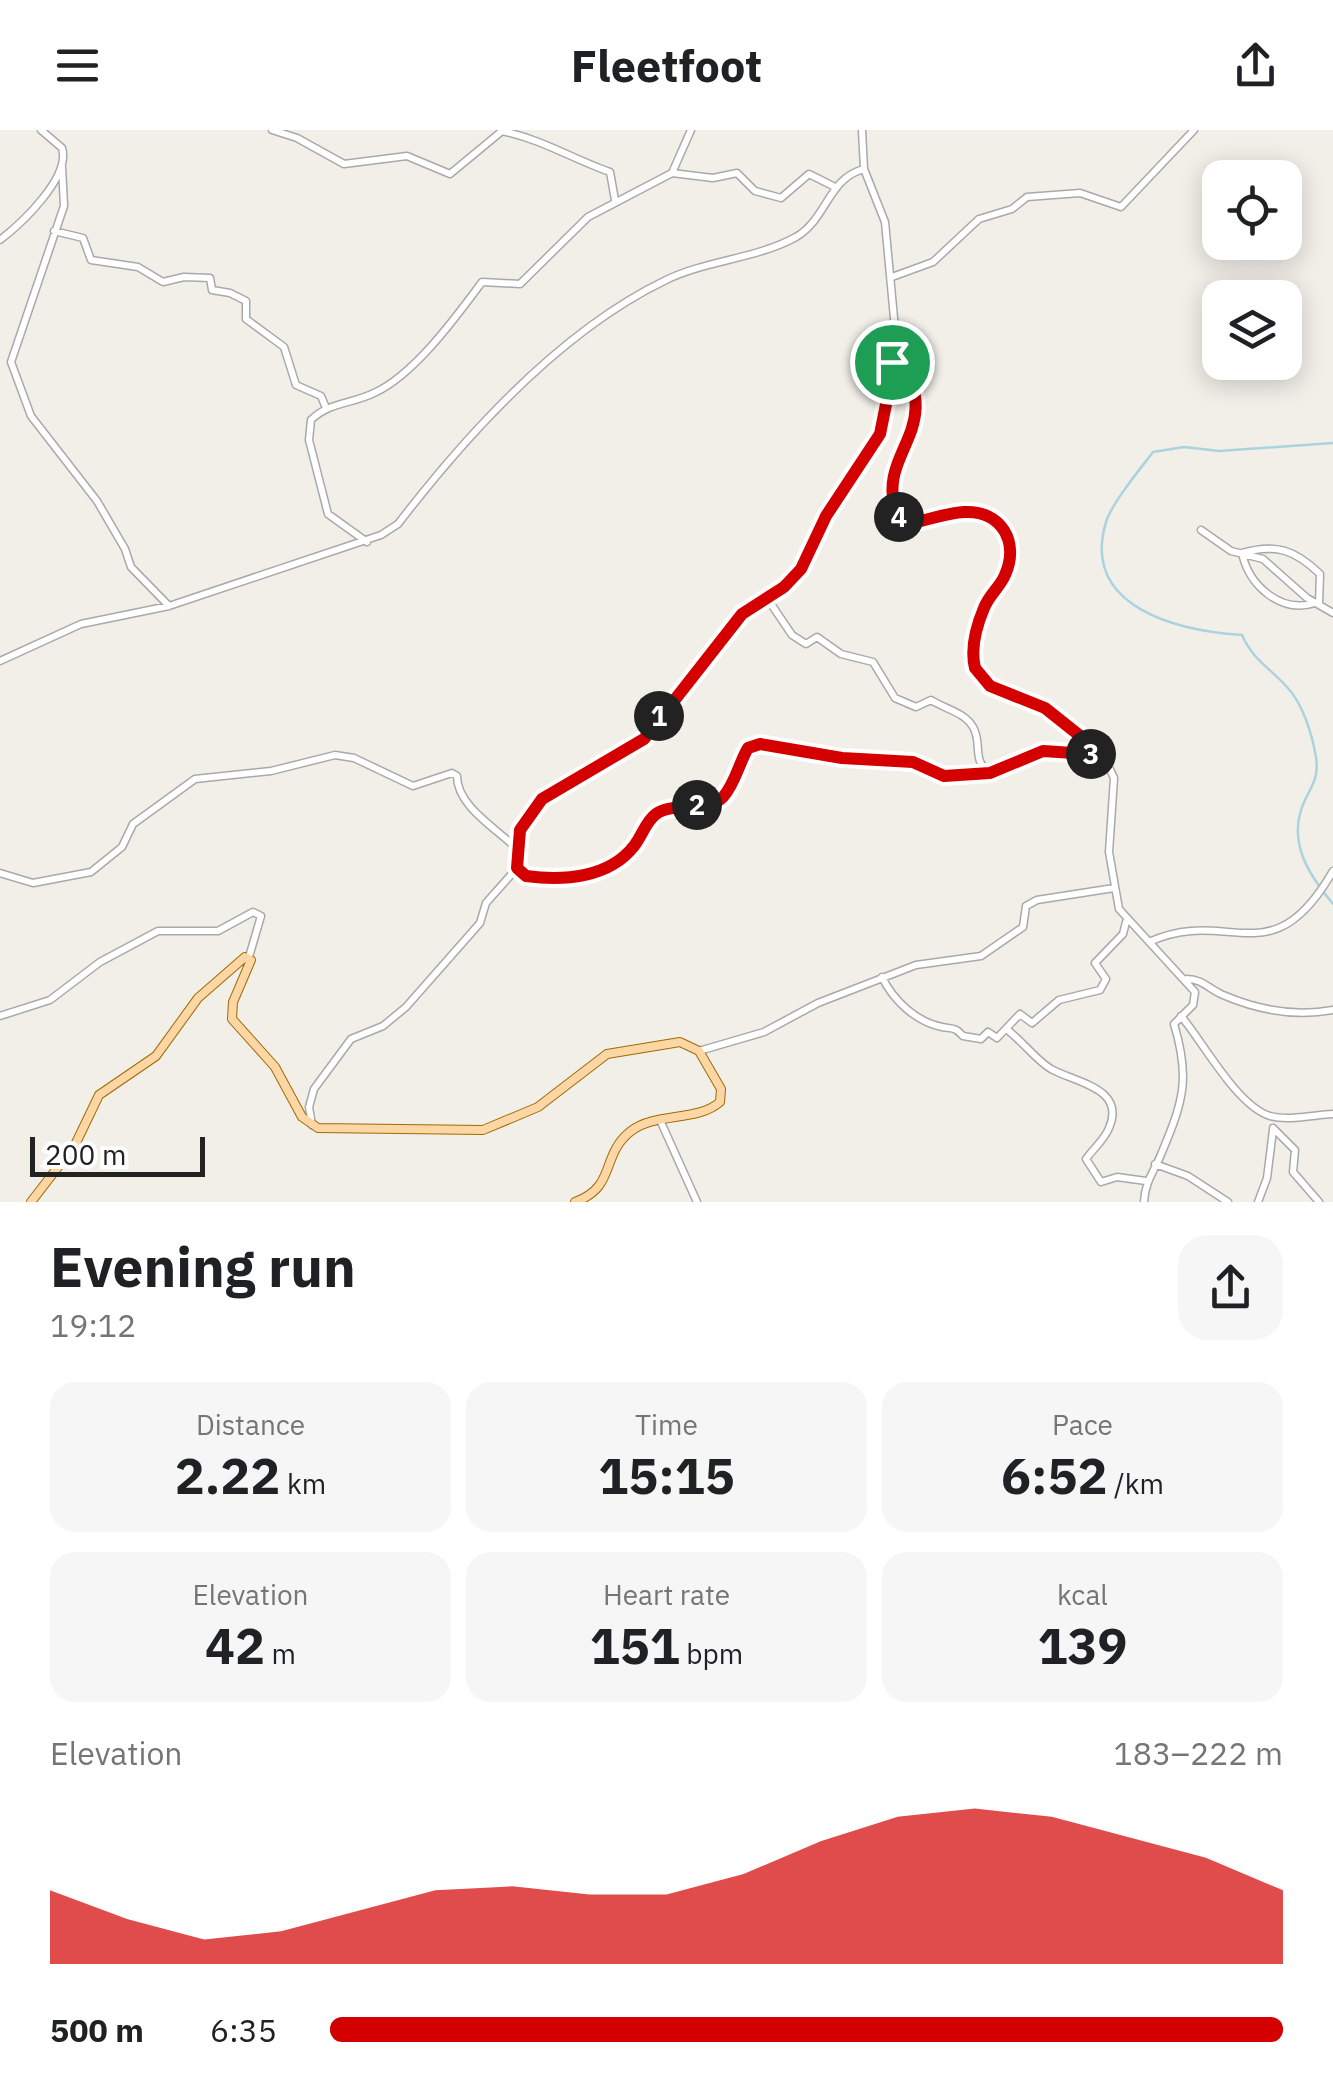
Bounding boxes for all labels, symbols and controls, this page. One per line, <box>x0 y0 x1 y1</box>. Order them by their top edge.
text: Fleetfoot <box>571 36 762 94</box>
icon: menu <box>50 38 105 93</box>
icon: share <box>1228 38 1283 93</box>
map controls <box>1202 160 1302 380</box>
button: locate <box>1202 160 1302 260</box>
button: layers <box>1202 280 1302 380</box>
pin <box>850 320 935 405</box>
icon: arrive <box>865 335 920 390</box>
pin: 4 <box>874 492 924 542</box>
text: 4 <box>891 498 907 535</box>
pin: 1 <box>634 691 684 741</box>
text: 1 <box>651 697 667 734</box>
pin: 3 <box>1066 729 1116 779</box>
text: 3 <box>1083 735 1099 772</box>
pin: 2 <box>672 780 722 830</box>
text: 2 <box>689 786 705 823</box>
scale bar <box>30 1132 205 1176</box>
text: 200 m <box>45 1136 126 1173</box>
text: Evening run <box>50 1231 356 1302</box>
button: share <box>1178 1235 1283 1340</box>
text: 19:12 <box>50 1304 136 1346</box>
text: Distance <box>196 1406 305 1443</box>
text: Time <box>635 1406 698 1443</box>
text: Pace <box>1052 1406 1113 1443</box>
text: 2.22 <box>175 1443 280 1508</box>
text: 15:15 <box>598 1443 735 1508</box>
text: 6:52 <box>1001 1443 1107 1508</box>
text: km <box>280 1465 326 1502</box>
text: /km <box>1107 1465 1164 1502</box>
text: Elevation <box>193 1576 308 1613</box>
text: Heart rate <box>603 1576 730 1613</box>
text: kcal <box>1057 1576 1108 1613</box>
text: 42 <box>205 1613 265 1678</box>
text: 151 <box>590 1613 680 1678</box>
text: 139 <box>1038 1613 1128 1678</box>
text: m <box>265 1635 296 1672</box>
text: bpm <box>680 1635 743 1672</box>
text: Elevation <box>50 1732 183 1774</box>
text: 183–222 m <box>1113 1732 1283 1774</box>
text: 500 m <box>50 2009 144 2051</box>
text: 6:35 <box>210 2009 277 2051</box>

